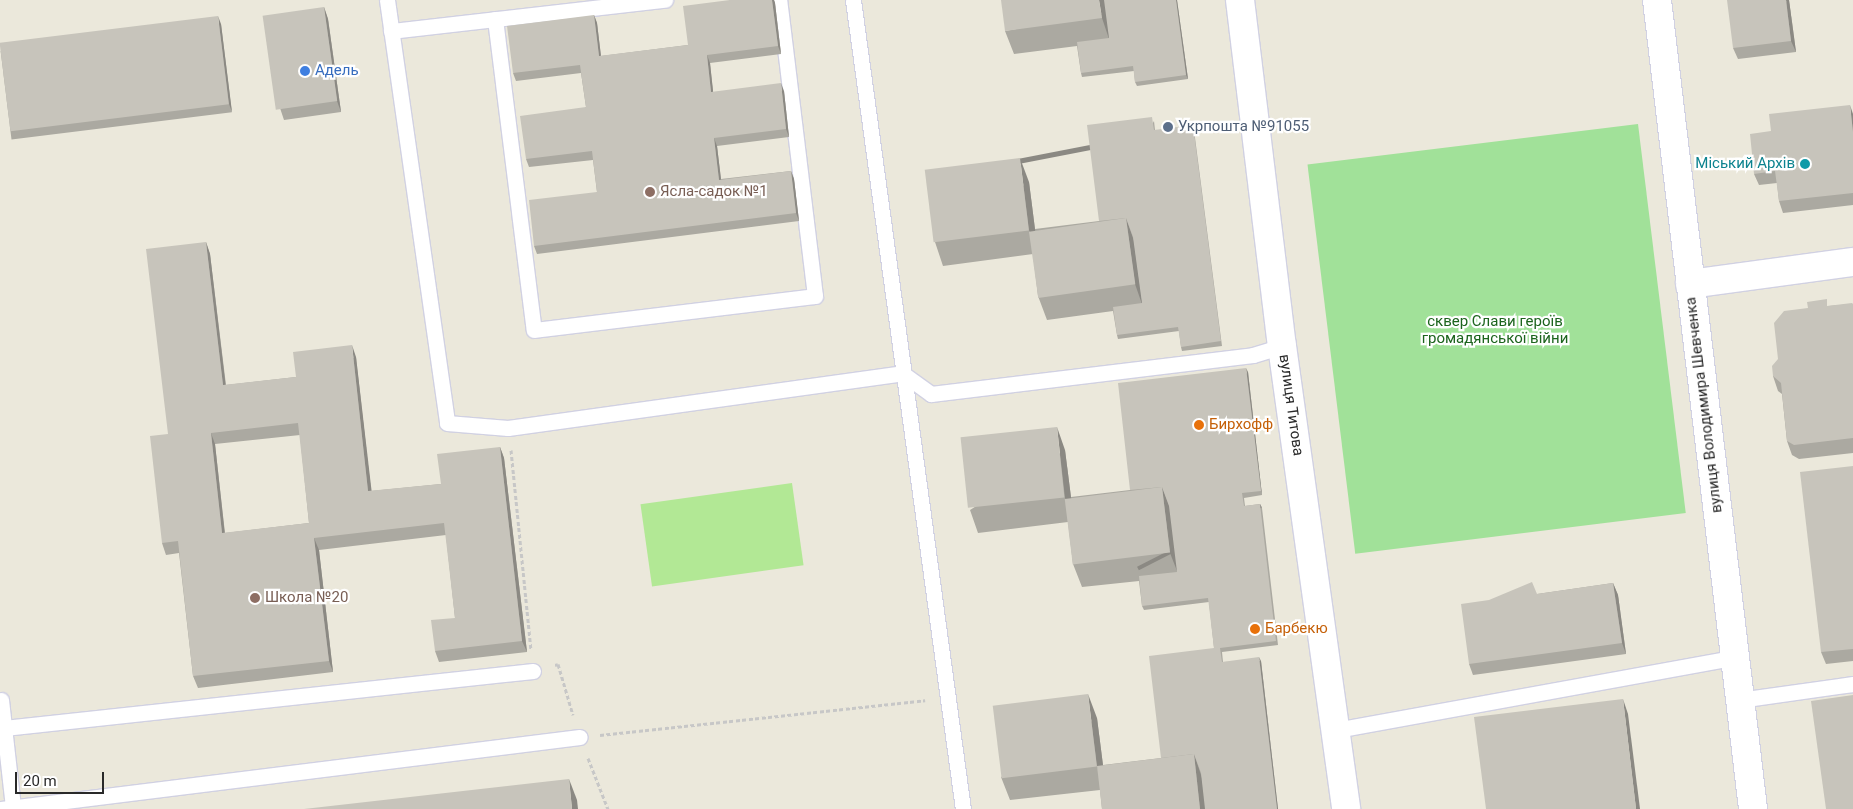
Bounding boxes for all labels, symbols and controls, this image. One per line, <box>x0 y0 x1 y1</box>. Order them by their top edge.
place label: Адель <box>315 62 359 80</box>
marker: Адель <box>299 65 311 77</box>
place label: Укрпошта №91055 <box>1178 118 1309 136</box>
marker: Укрпошта №91055 <box>1162 121 1174 133</box>
place label: Міський Архів <box>1695 155 1795 173</box>
marker: Міський Архів <box>1799 158 1811 170</box>
place label: Ясла-садок №1 <box>660 183 768 201</box>
marker: Ясла-садок №1 <box>644 186 656 198</box>
street label: вулиця Володимира Шевченка <box>1682 296 1726 514</box>
park label: сквер Слави героїв громадянської війни <box>1422 312 1568 347</box>
street label: вулиця Титова <box>1275 353 1307 457</box>
place label: Бирхофф <box>1209 416 1273 434</box>
marker: Бирхофф <box>1193 419 1205 431</box>
place label: Школа №20 <box>265 589 348 607</box>
marker: Школа №20 <box>249 592 261 604</box>
place label: Барбекю <box>1265 620 1328 638</box>
marker: Барбекю <box>1249 623 1261 635</box>
scale bar <box>18 762 106 794</box>
text: 20 m <box>23 772 57 790</box>

